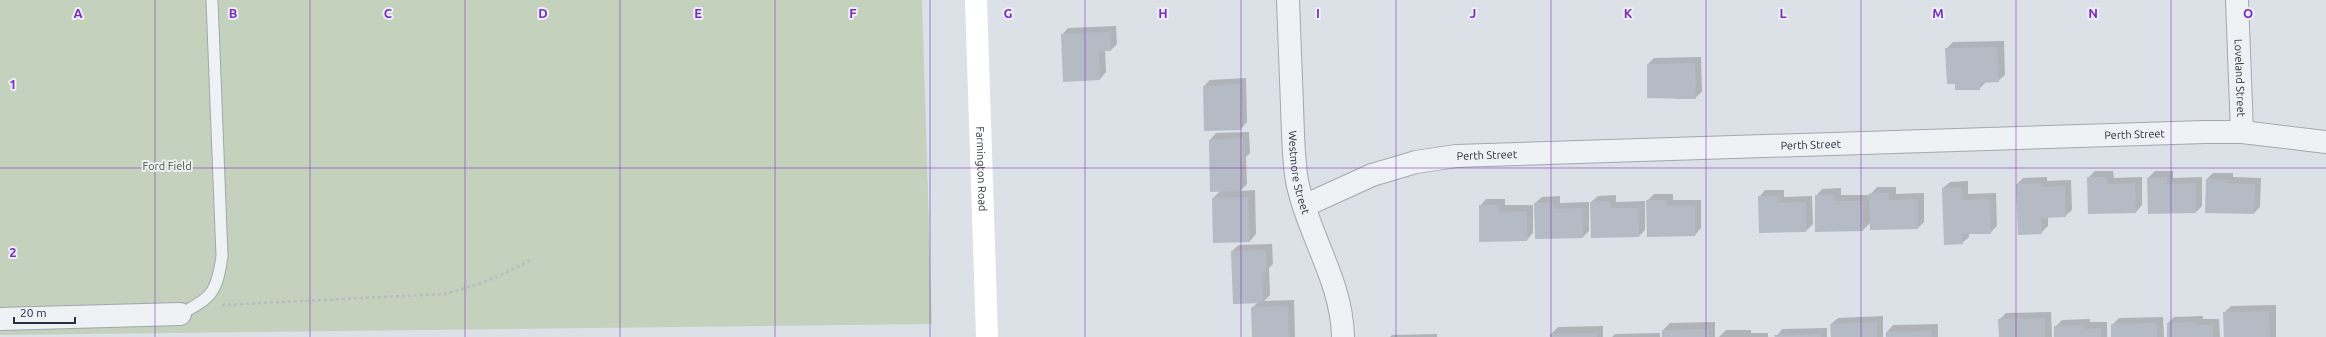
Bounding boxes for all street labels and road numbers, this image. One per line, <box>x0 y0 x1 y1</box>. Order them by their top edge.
street label: Loveland Street <box>2232 39 2247 118</box>
street label: Farmington Road <box>974 126 989 212</box>
street label: Perth Street <box>2104 127 2166 141</box>
street label: Westmore Street <box>1287 130 1312 216</box>
street label: Perth Street <box>1780 138 1842 152</box>
street label: Perth Street <box>1456 148 1518 162</box>

